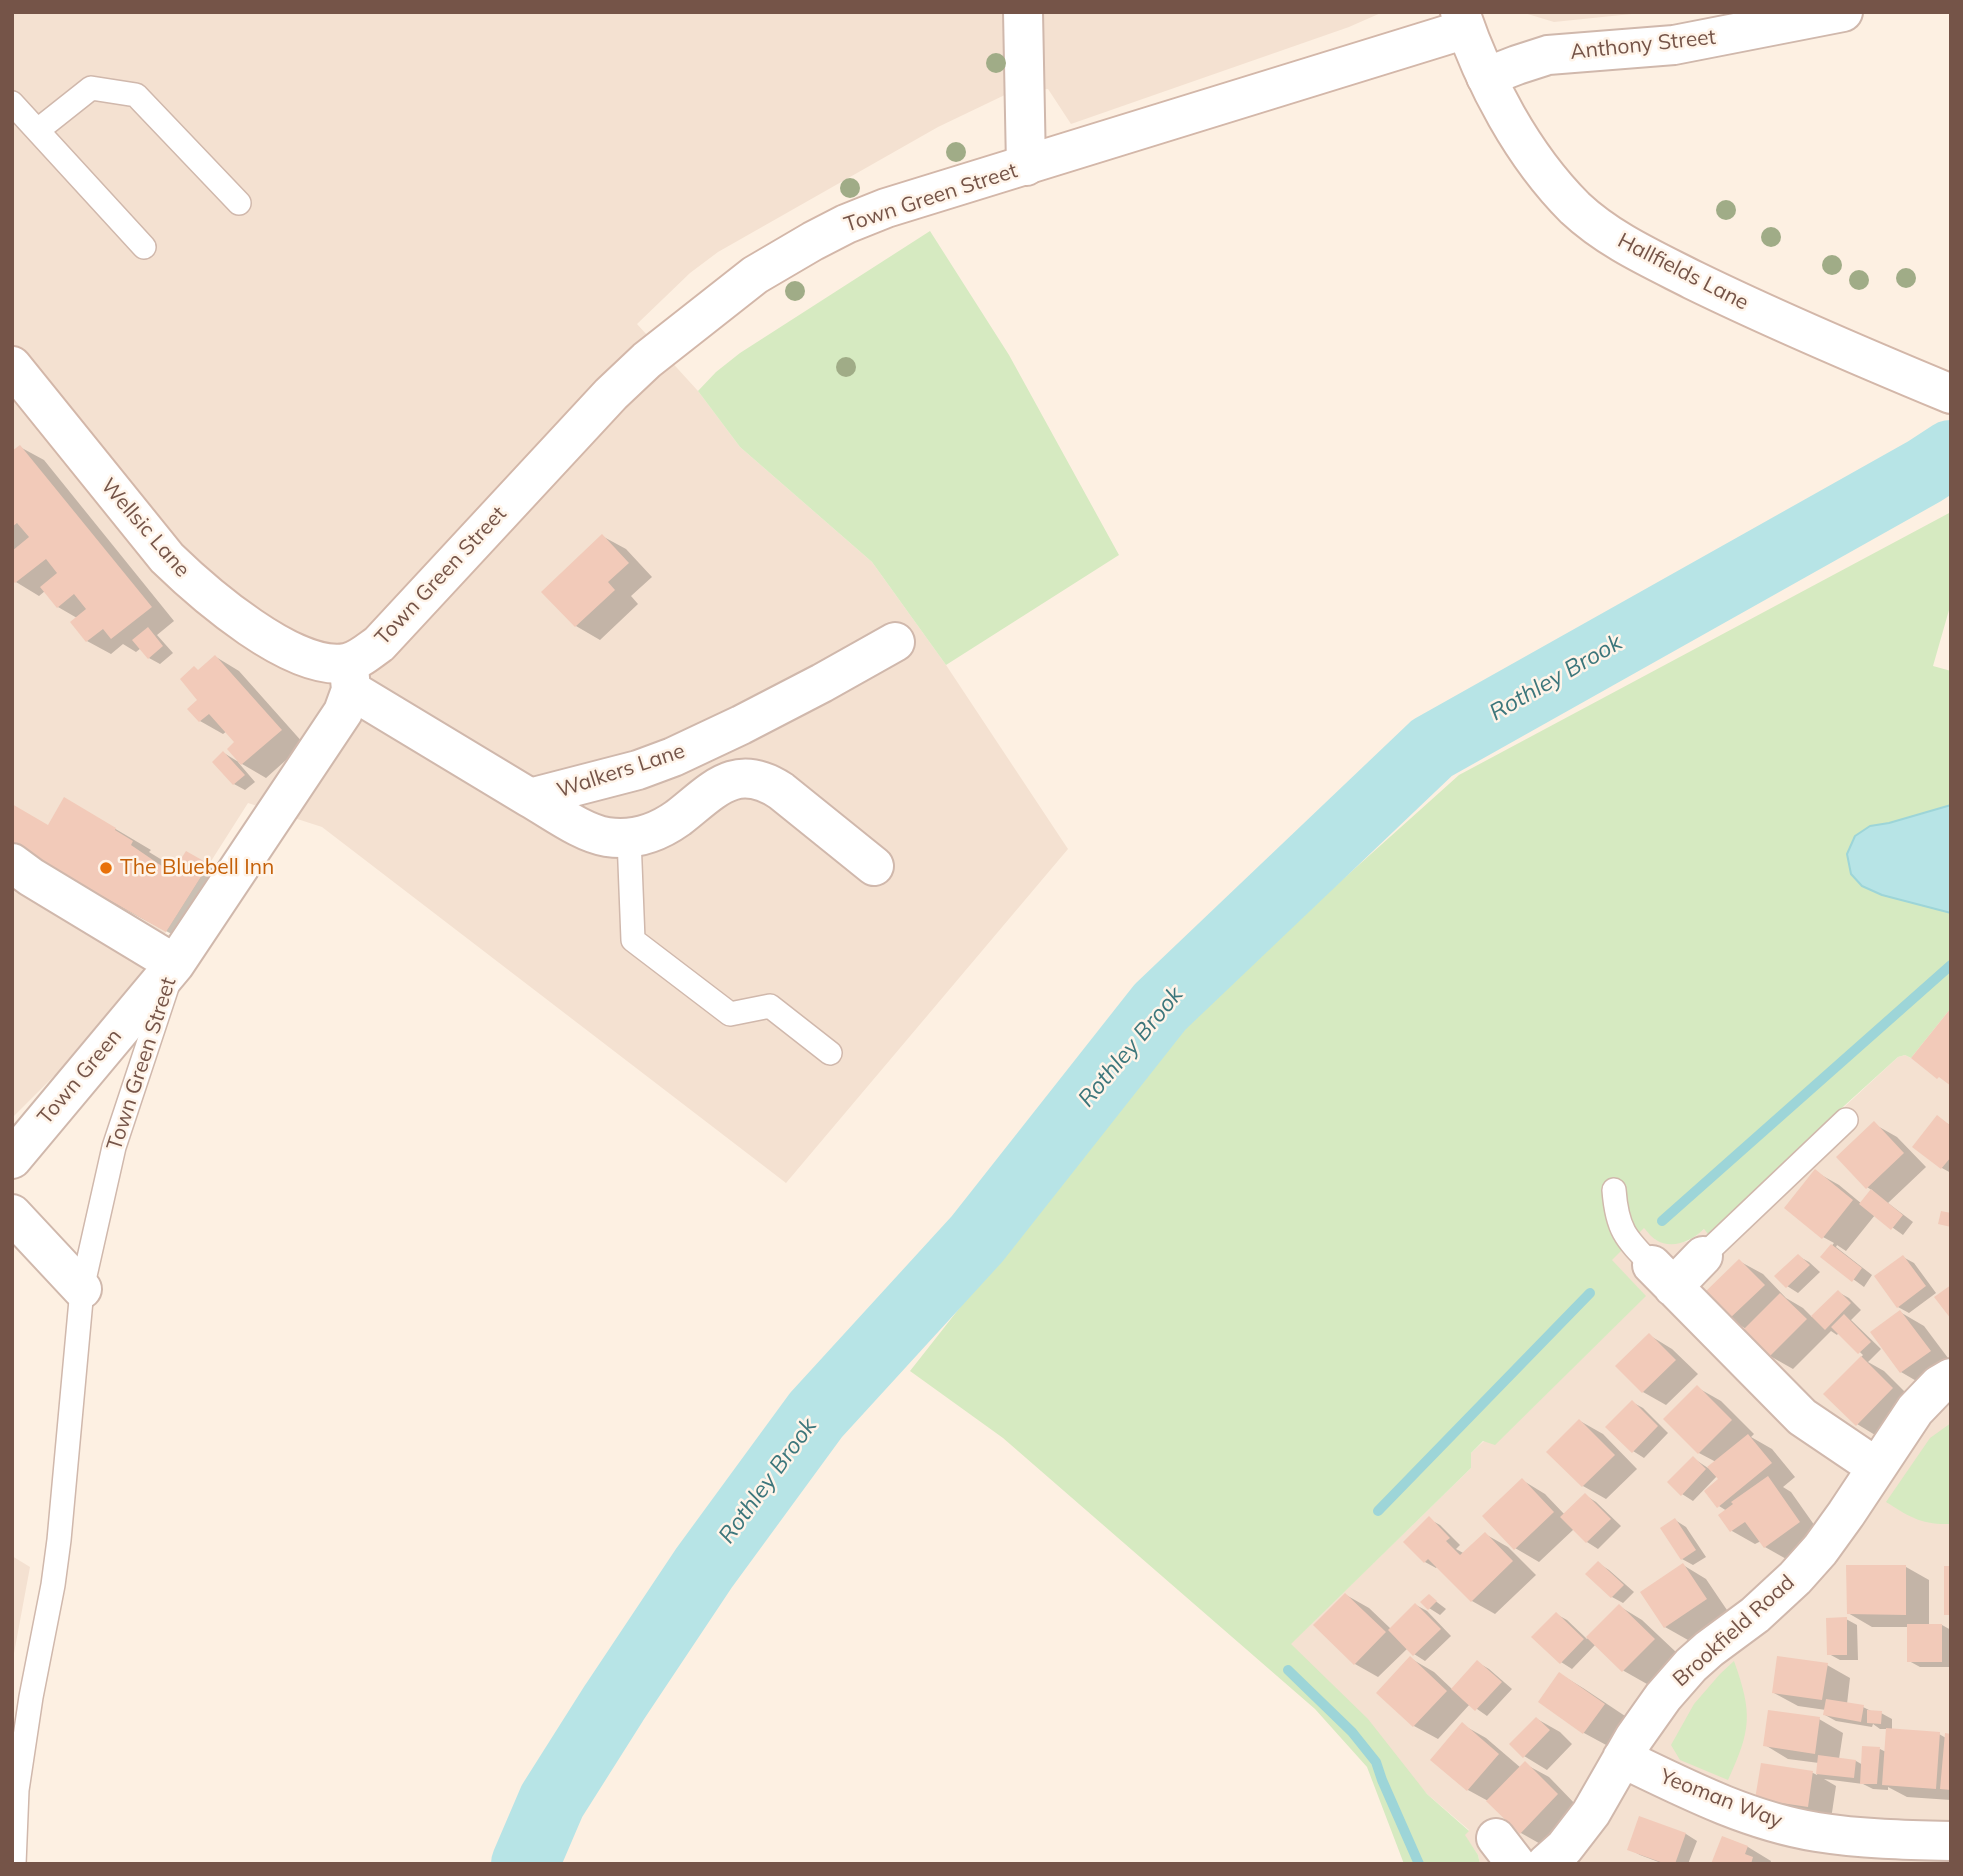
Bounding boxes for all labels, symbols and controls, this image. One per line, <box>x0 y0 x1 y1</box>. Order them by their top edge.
street label: Anthony Street <box>1569 25 1717 65</box>
street label: Town Green Street <box>841 158 1021 238</box>
street label: Hallfields Lane <box>1613 228 1753 316</box>
street label: Wellsic Lane <box>95 473 195 583</box>
street label: Town Green Street <box>370 501 512 651</box>
water label: Rothley Brook <box>1485 629 1627 727</box>
street label: Walkers Lane <box>554 738 688 804</box>
place label: The Bluebell Inn <box>120 855 274 881</box>
marker: The Bluebell Inn <box>98 860 114 876</box>
street label: Town Green Street <box>102 974 182 1154</box>
water label: Rothley Brook <box>1073 981 1189 1113</box>
street label: Town Green <box>33 1024 127 1130</box>
water label: Rothley Brook <box>713 1413 823 1549</box>
street label: Brookfield Road <box>1668 1570 1800 1692</box>
street label: Yeoman Way <box>1656 1764 1786 1834</box>

